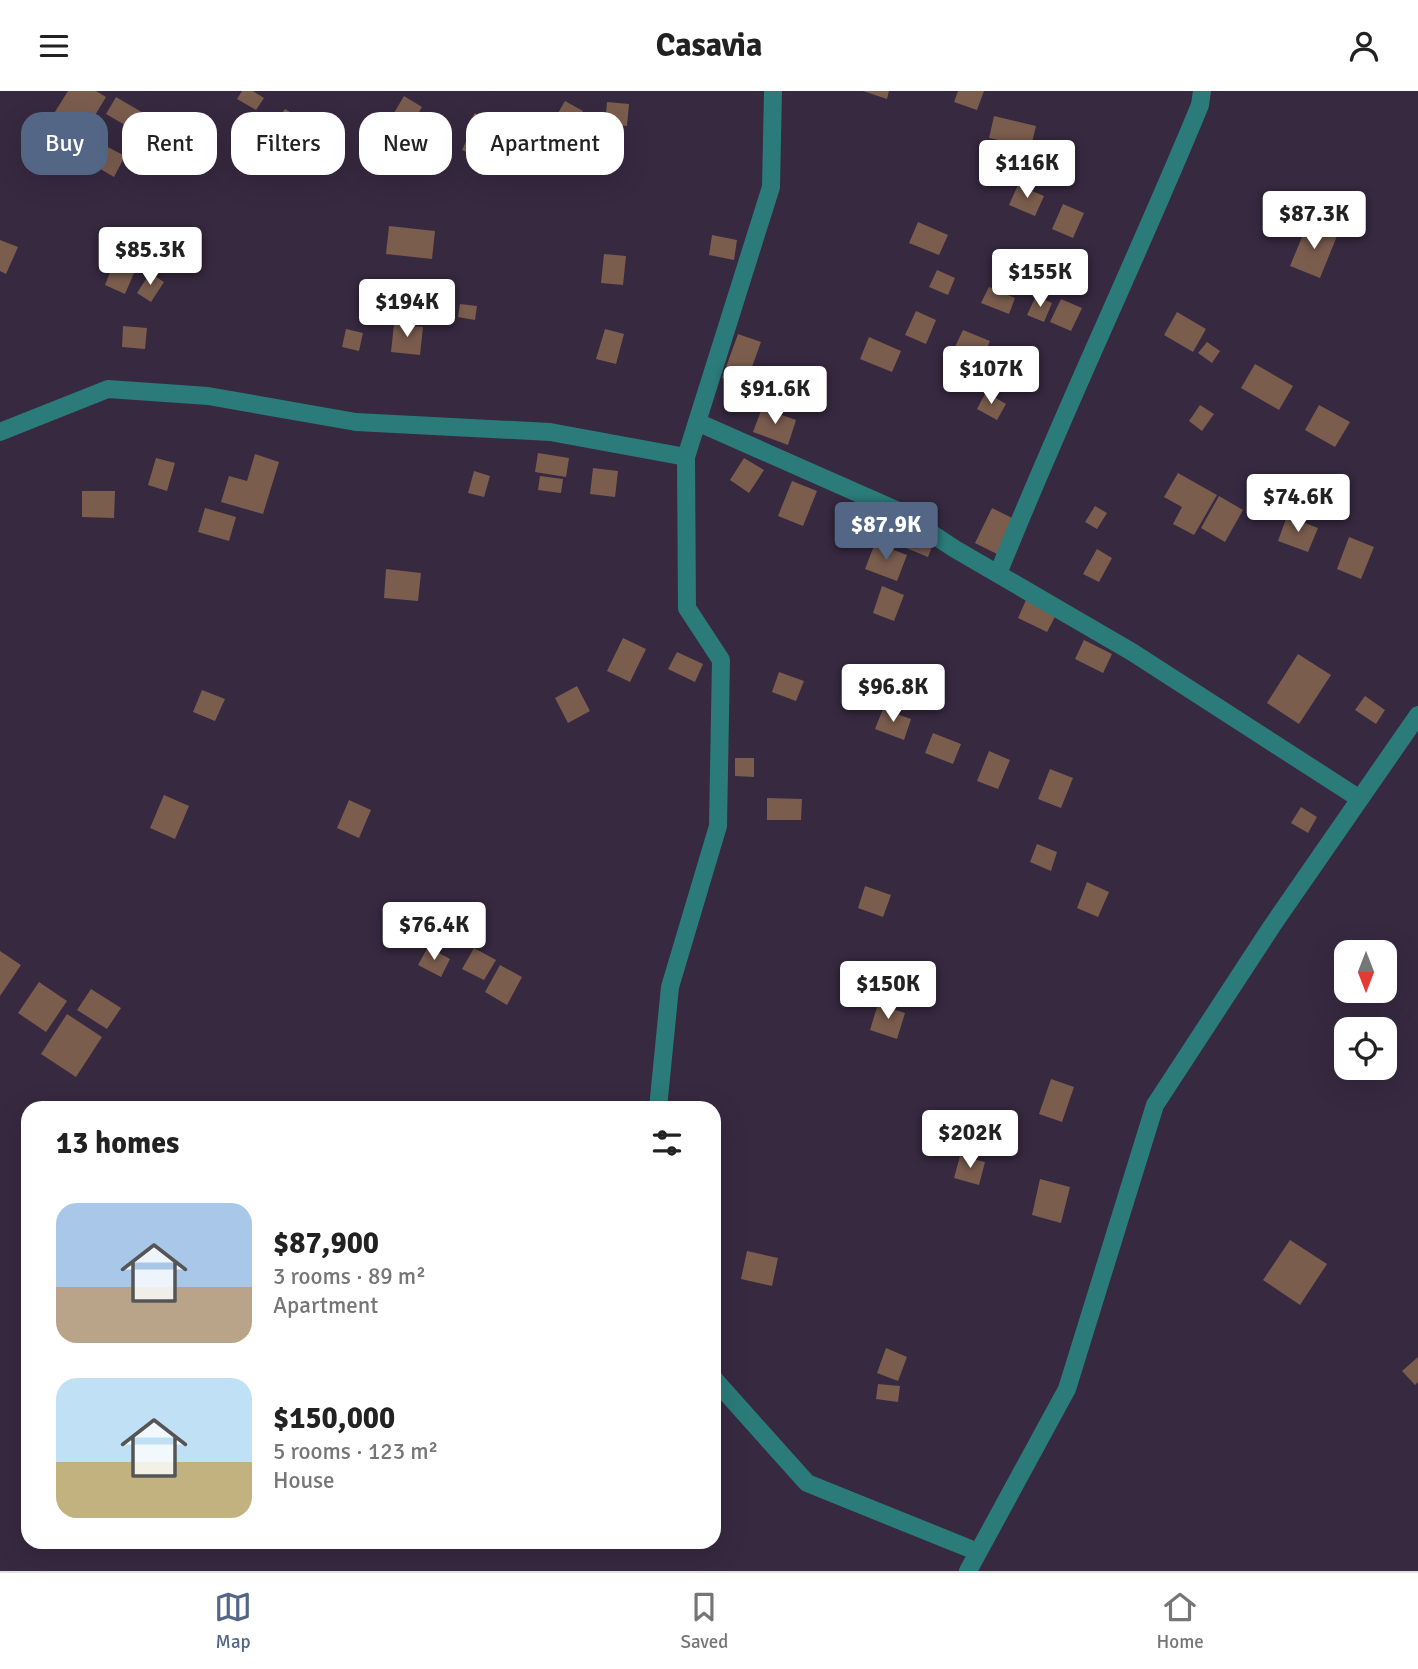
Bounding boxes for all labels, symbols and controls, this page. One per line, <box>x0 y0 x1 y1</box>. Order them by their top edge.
text: Casavia <box>656 26 762 65</box>
icon: menu <box>35 27 73 65</box>
icon: person <box>1345 27 1383 65</box>
chip: Buy <box>21 112 108 175</box>
chip: Rent <box>122 112 217 175</box>
chip: Filters <box>231 112 345 175</box>
chip: New <box>359 112 452 175</box>
chip: Apartment <box>466 112 624 175</box>
pin: $116K <box>978 141 1076 200</box>
text: $116K <box>995 148 1059 177</box>
pin: $87.3K <box>1257 191 1371 251</box>
text: $87.3K <box>1279 199 1349 228</box>
pin: $85.3K <box>93 227 207 287</box>
text: $85.3K <box>115 235 185 264</box>
pin: $155K <box>991 249 1089 309</box>
text: $155K <box>1008 257 1072 286</box>
pin: $194K <box>358 279 456 339</box>
text: $194K <box>375 287 439 316</box>
pin: $107K <box>942 347 1040 406</box>
text: $107K <box>959 354 1023 383</box>
pin: $91.6K <box>718 367 832 426</box>
text: $91.6K <box>740 374 810 403</box>
pin: $74.6K <box>1241 475 1355 534</box>
text: $74.6K <box>1263 482 1333 511</box>
pin: $87.9K <box>829 503 943 562</box>
text: $87.9K <box>851 510 921 539</box>
pin: $96.8K <box>836 665 950 724</box>
text: $96.8K <box>858 672 928 701</box>
pin: $76.4K <box>377 903 491 962</box>
text: $76.4K <box>399 910 469 939</box>
north arrow <box>1334 940 1396 1003</box>
map controls <box>1334 940 1397 1080</box>
pin: $150K <box>839 961 937 1021</box>
text: $150K <box>856 969 920 998</box>
button: locate <box>1334 1017 1397 1080</box>
pin: $202K <box>921 1111 1019 1170</box>
text: $202K <box>938 1118 1002 1147</box>
icon: filters <box>648 1124 686 1162</box>
text: 13 homes <box>56 1125 179 1162</box>
text: $87,900 <box>273 1225 379 1262</box>
icon: home <box>112 1231 196 1315</box>
text: 3 rooms · 89 m² <box>273 1262 426 1291</box>
text: Apartment <box>273 1291 378 1320</box>
text: $150,000 <box>273 1400 395 1437</box>
icon: home <box>112 1406 196 1490</box>
text: 5 rooms · 123 m² <box>273 1437 438 1466</box>
text: House <box>273 1466 335 1495</box>
tab: Map <box>214 1588 252 1654</box>
tab: Saved <box>680 1588 728 1654</box>
tab: Home <box>1157 1588 1204 1654</box>

